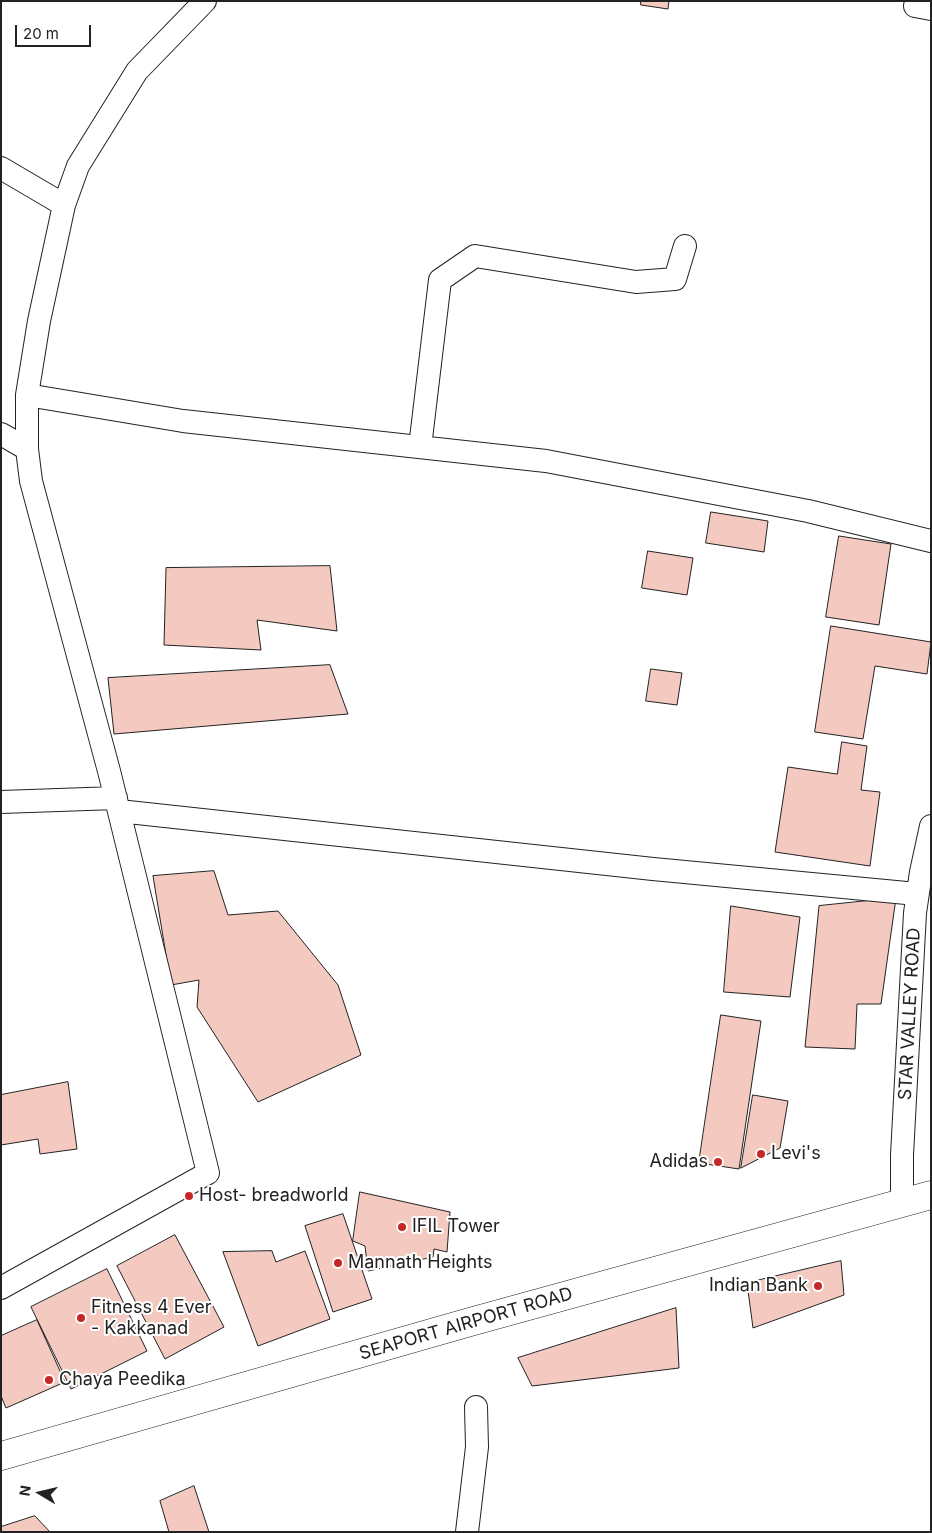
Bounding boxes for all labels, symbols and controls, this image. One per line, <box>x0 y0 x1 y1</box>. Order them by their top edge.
scale bar <box>18 15 94 47</box>
text: 20 m <box>23 24 59 43</box>
street label: STAR VALLEY ROAD <box>895 927 925 1101</box>
place label: Levi's <box>771 1143 821 1165</box>
marker: Levi's <box>755 1148 767 1160</box>
place label: Adidas <box>650 1151 708 1173</box>
marker: Adidas <box>712 1156 724 1168</box>
place label: Host- breadworld <box>199 1185 348 1207</box>
marker: Host- breadworld <box>183 1190 195 1202</box>
place label: IFIL Tower <box>412 1216 500 1238</box>
marker: IFIL Tower <box>396 1221 408 1233</box>
place label: Mannath Heights <box>348 1252 492 1274</box>
marker: Mannath Heights <box>332 1257 344 1269</box>
place label: Indian Bank <box>709 1275 808 1297</box>
marker: Indian Bank <box>812 1280 824 1292</box>
street label: SEAPORT AIRPORT ROAD <box>357 1283 575 1365</box>
place label: Fitness 4 Ever - Kakkanad <box>91 1297 212 1340</box>
marker: Fitness 4 Ever - Kakkanad <box>75 1312 87 1324</box>
place label: Chaya Peedika <box>59 1369 186 1391</box>
marker: Chaya Peedika <box>43 1374 55 1386</box>
north arrow <box>15 1468 65 1518</box>
text: N <box>15 1484 34 1497</box>

